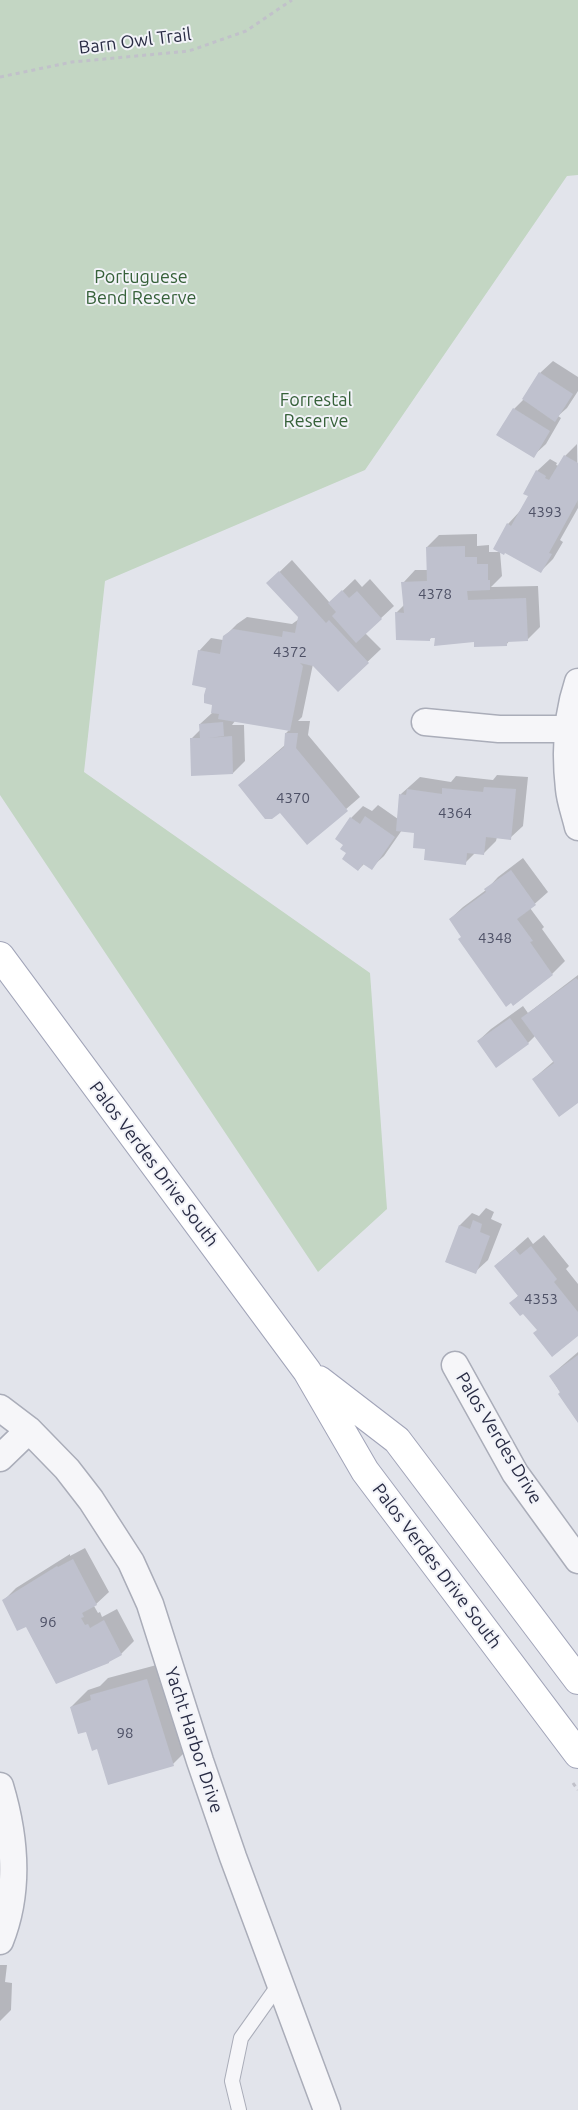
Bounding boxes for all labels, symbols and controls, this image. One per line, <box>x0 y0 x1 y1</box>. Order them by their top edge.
street label: Barn Owl Trail <box>77 23 193 59</box>
park label: Portuguese Bend Reserve <box>85 266 197 308</box>
park label: Forrestal Reserve <box>280 389 352 432</box>
house number: 4393 <box>528 503 562 521</box>
house number: 4378 <box>418 585 452 603</box>
house number: 4372 <box>273 643 307 661</box>
house number: 4370 <box>276 789 310 807</box>
house number: 4364 <box>438 804 472 822</box>
house number: 4348 <box>478 929 512 947</box>
street label: Palos Verdes Drive South <box>85 1077 223 1251</box>
house number: 4353 <box>524 1290 558 1308</box>
street label: Palos Verdes Drive <box>451 1368 547 1508</box>
street label: Palos Verdes Drive South <box>368 1479 506 1653</box>
house number: 96 <box>40 1613 56 1631</box>
street label: Yacht Harbor Drive <box>160 1664 228 1816</box>
house number: 98 <box>117 1724 133 1742</box>

